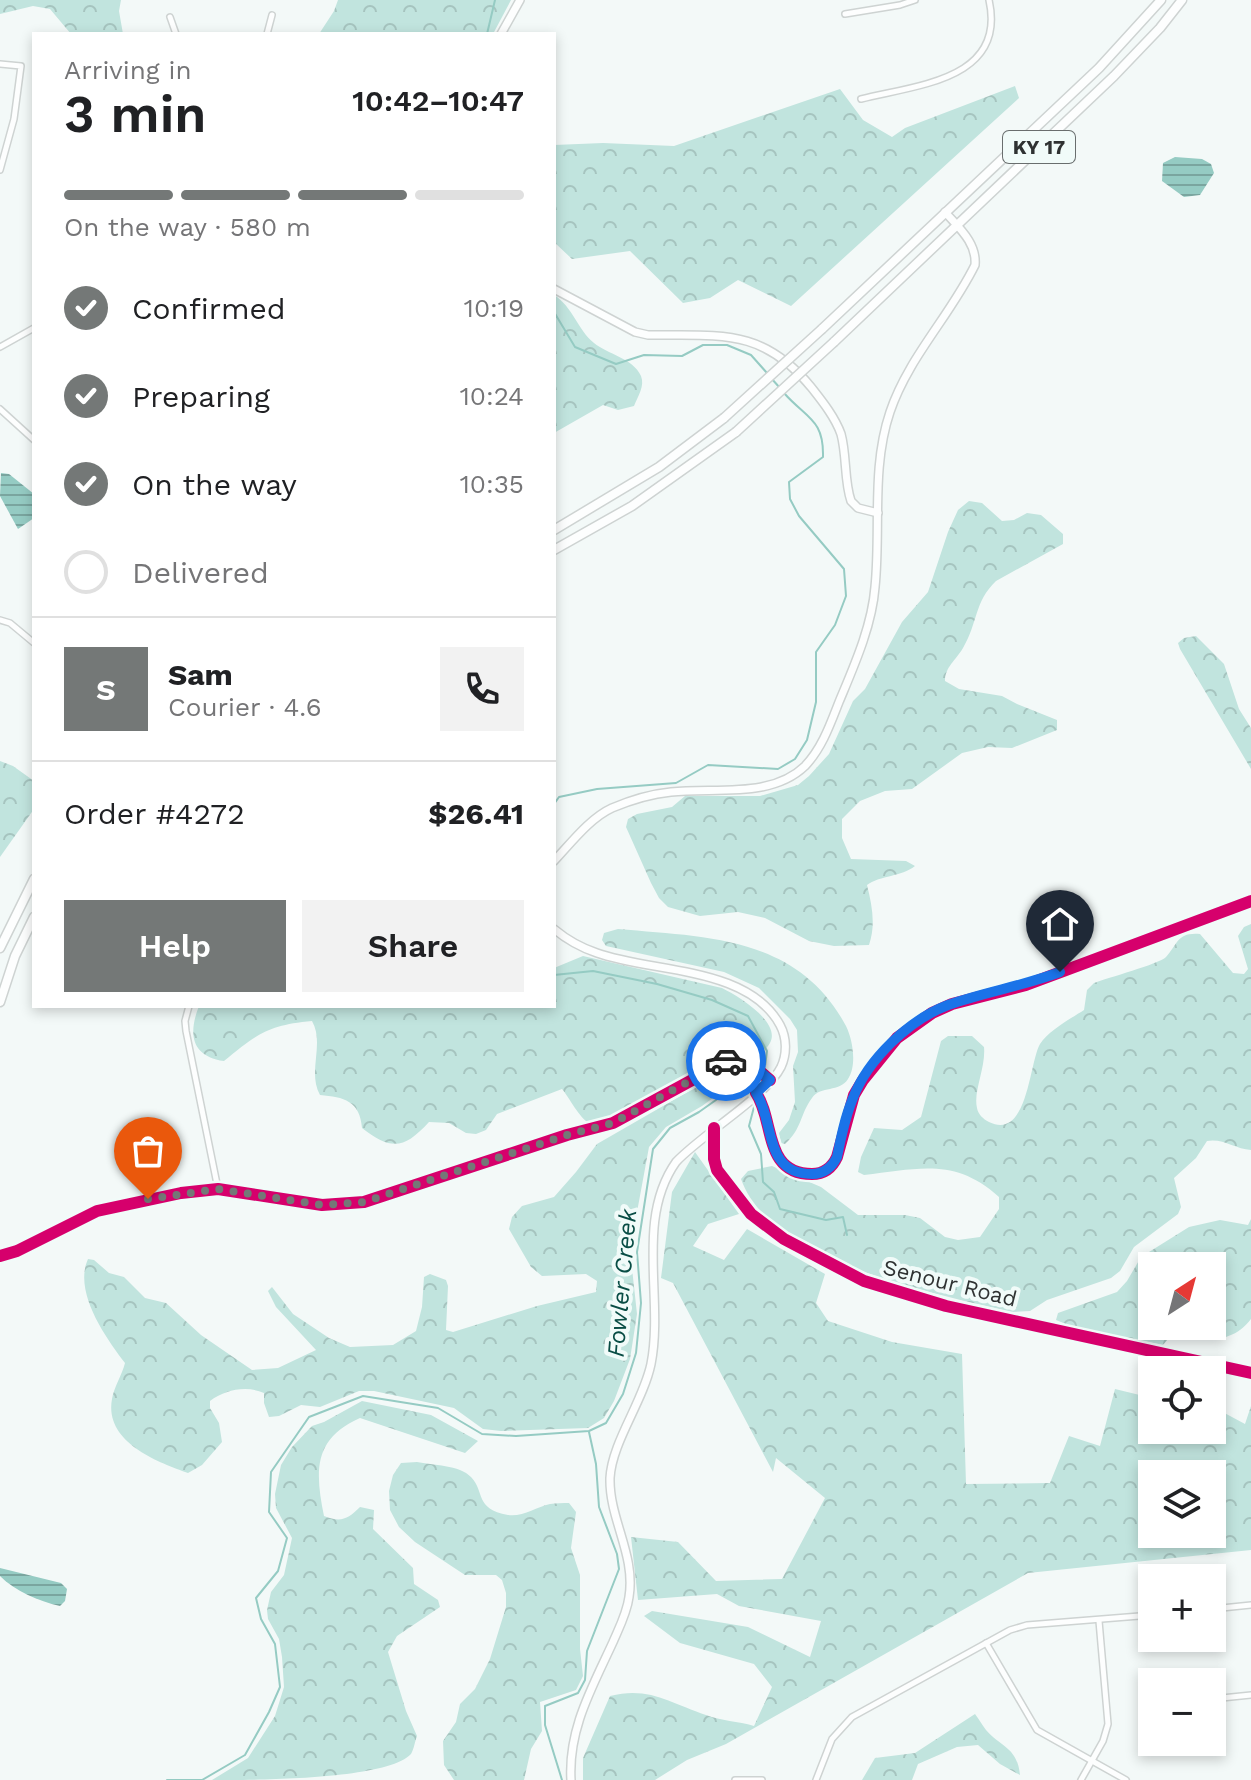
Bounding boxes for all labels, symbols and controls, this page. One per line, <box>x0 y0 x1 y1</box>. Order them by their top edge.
text: Arriving in <box>64 55 192 85</box>
text: 10:42–10:47 <box>352 83 524 118</box>
text: 3 min <box>64 84 207 145</box>
road number: KY 17 <box>1003 131 1075 163</box>
text: On the way · 580 m <box>64 212 311 242</box>
icon: check <box>64 286 108 330</box>
text: Confirmed <box>132 291 286 326</box>
text: 10:19 <box>464 293 524 323</box>
icon: check <box>64 374 108 418</box>
text: Preparing <box>132 379 270 414</box>
text: 10:24 <box>460 381 524 411</box>
icon: check <box>64 462 108 506</box>
text: On the way <box>132 467 297 502</box>
text: 10:35 <box>460 469 524 499</box>
text: Delivered <box>132 555 269 590</box>
button: phone <box>440 647 524 731</box>
text: Sam <box>168 657 233 692</box>
text: S <box>96 672 116 707</box>
text: Courier · 4.6 <box>168 692 322 722</box>
text: Order #4272 <box>64 796 245 831</box>
text: $26.41 <box>428 796 524 831</box>
pin <box>1026 890 1094 972</box>
button: Help <box>64 900 286 992</box>
button: Share <box>302 900 524 992</box>
icon: home <box>1038 902 1082 946</box>
courier <box>686 1021 766 1101</box>
icon: car <box>704 1039 748 1083</box>
pin <box>114 1117 182 1199</box>
icon: bag <box>126 1129 170 1173</box>
water label: Fowler Creek <box>602 1207 642 1358</box>
north arrow <box>1138 1252 1226 1340</box>
map controls <box>1138 1252 1226 1756</box>
street label: Senour Road <box>881 1254 1019 1312</box>
button: locate <box>1138 1356 1226 1444</box>
button: layers <box>1138 1460 1226 1548</box>
button: + <box>1138 1564 1226 1652</box>
button: − <box>1138 1668 1226 1756</box>

